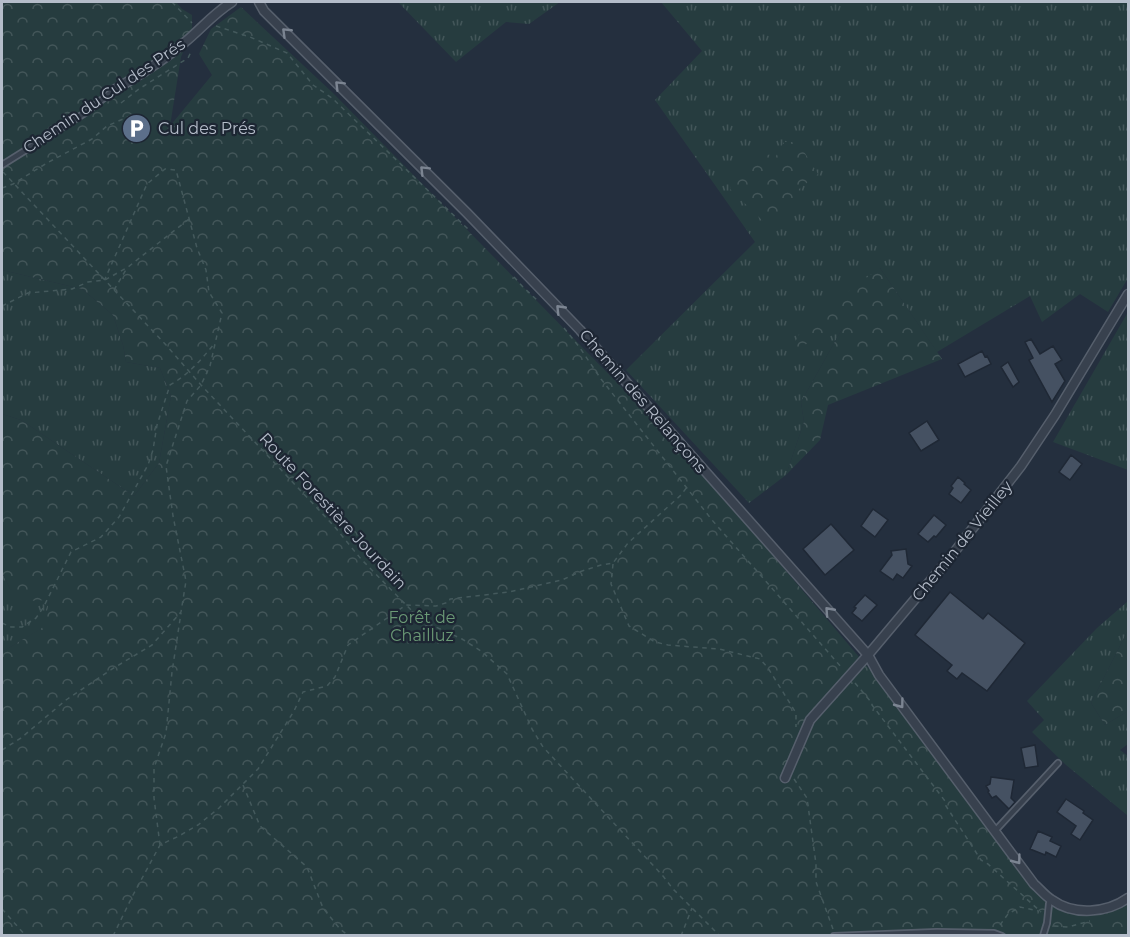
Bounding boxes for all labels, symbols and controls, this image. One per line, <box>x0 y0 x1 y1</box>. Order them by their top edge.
one-way arrow <box>283 29 294 40</box>
street label: Chemin du Cul des Prés <box>19 34 189 157</box>
one-way arrow <box>335 81 346 91</box>
parking icon: Cul des Prés <box>121 112 153 144</box>
place label: Cul des Prés <box>158 119 256 138</box>
one-way arrow <box>420 166 431 177</box>
one-way arrow <box>556 305 567 316</box>
street label: Chemin des Relançons <box>575 325 711 477</box>
street label: Route Forestière Jourdain <box>255 429 411 593</box>
street label: Chemin de Vieilley <box>908 477 1016 605</box>
park label: Forêt de Chailluz <box>389 608 455 645</box>
one-way arrow <box>825 608 836 618</box>
one-way arrow <box>893 697 904 708</box>
one-way arrow <box>1009 854 1020 865</box>

